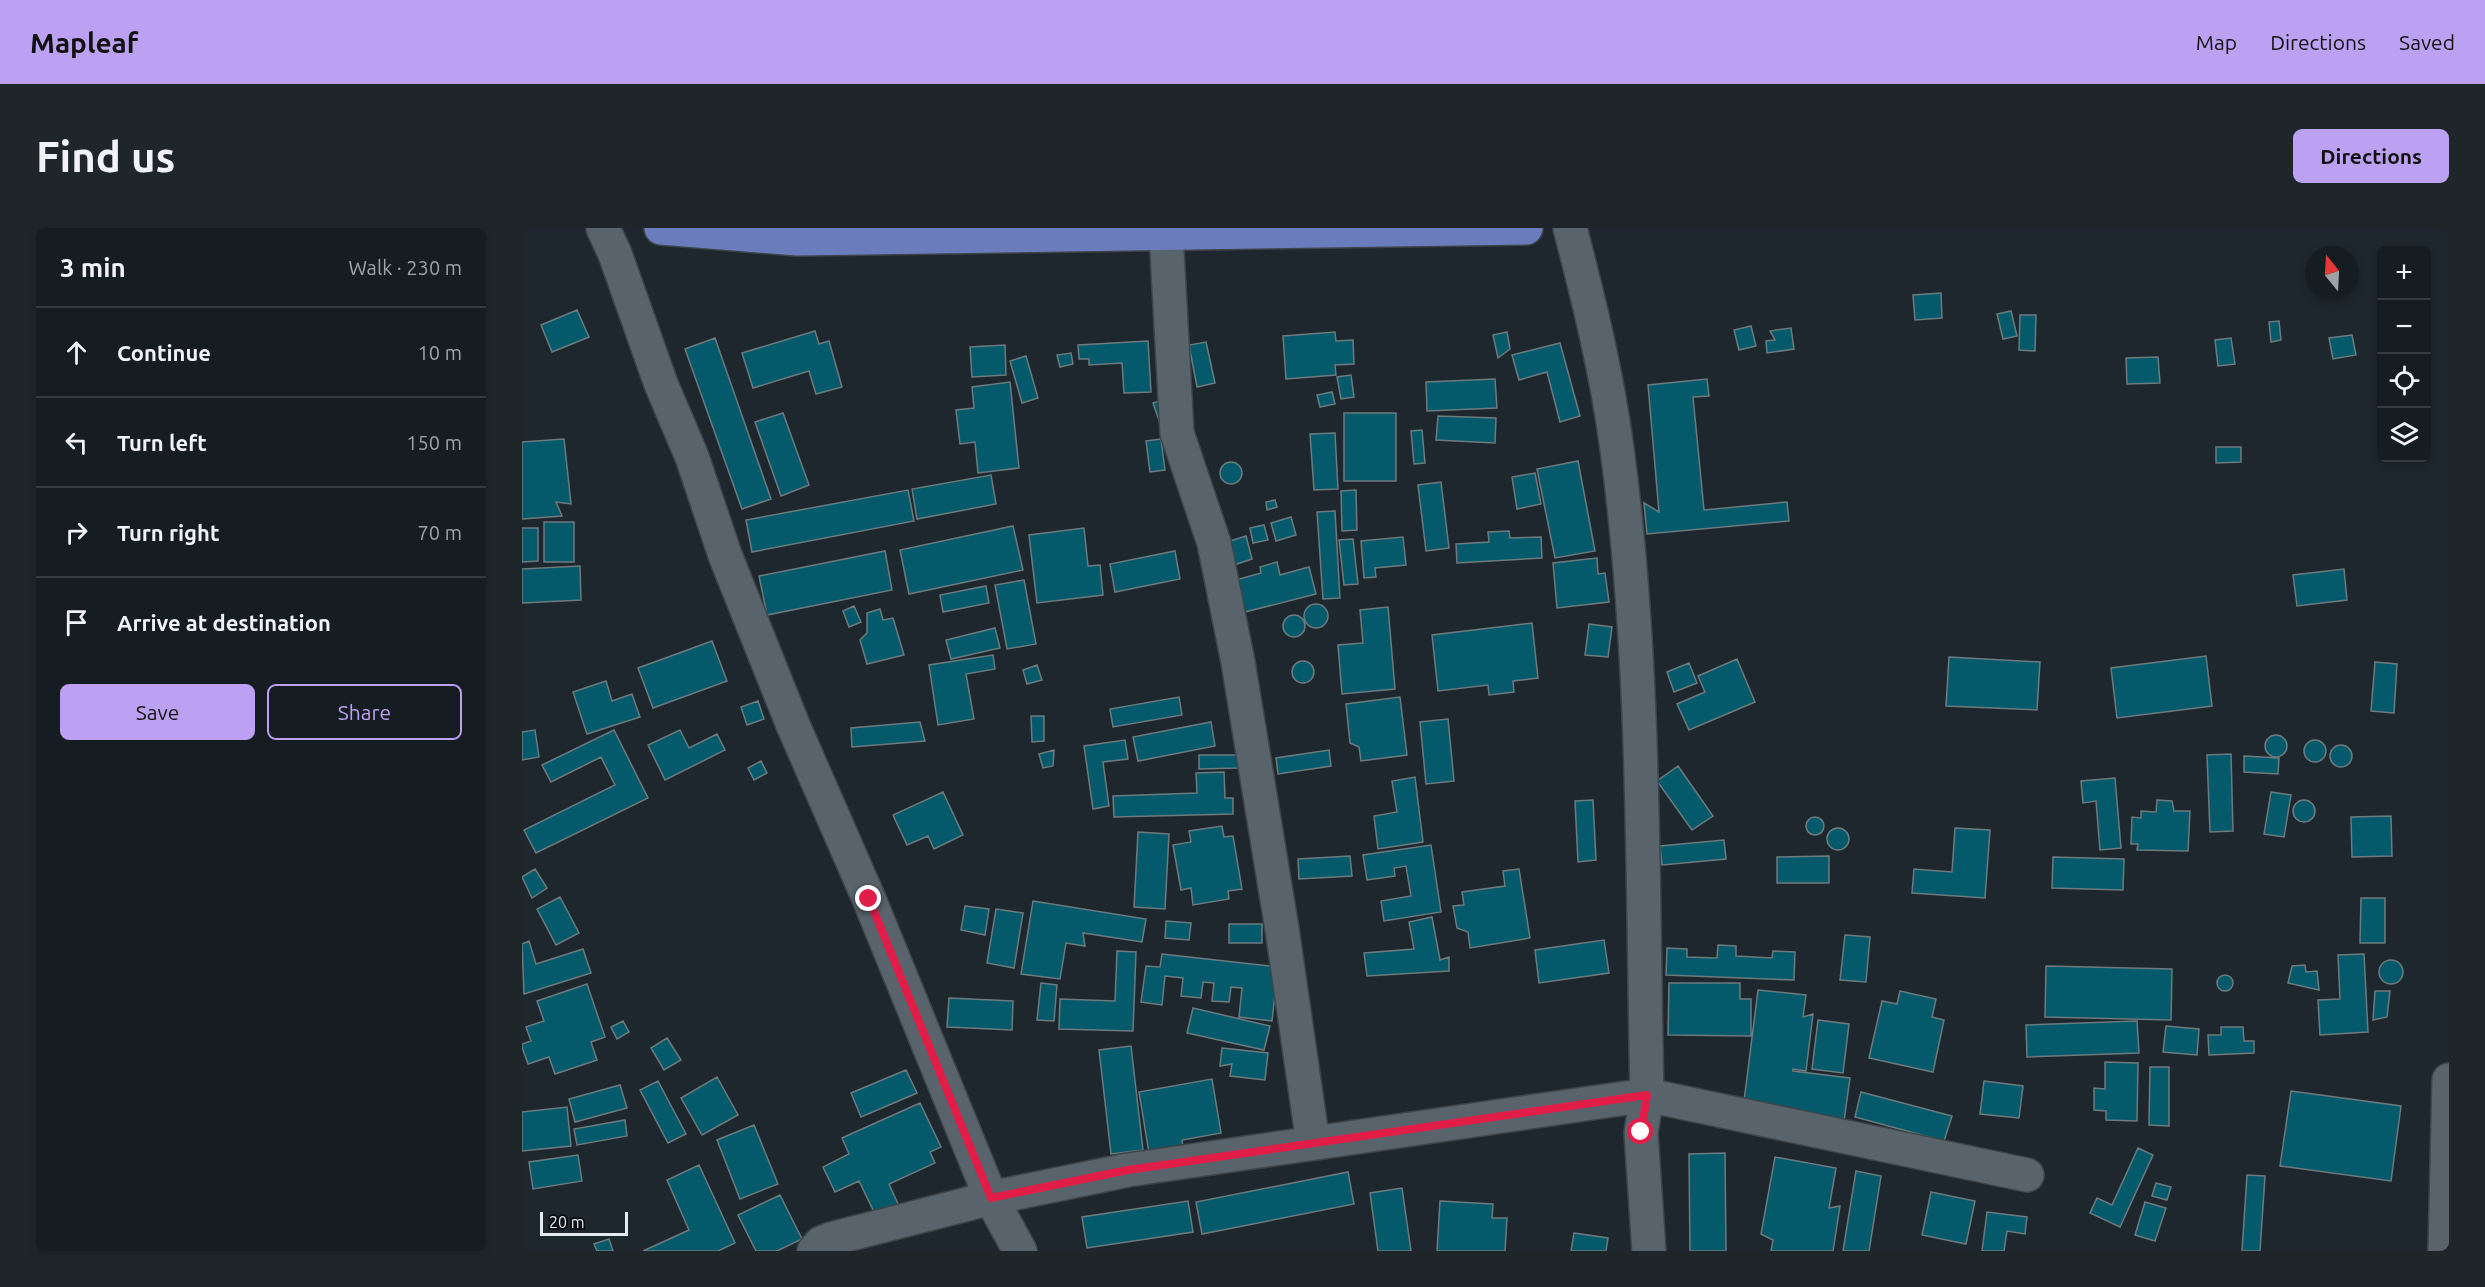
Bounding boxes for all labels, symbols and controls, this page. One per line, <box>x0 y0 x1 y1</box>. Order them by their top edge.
text: Mapleaf <box>30 27 138 58</box>
text: Map <box>2196 30 2237 54</box>
text: Directions <box>2270 30 2366 54</box>
text: Saved <box>2399 30 2455 54</box>
button: Directions <box>2293 129 2449 183</box>
text: Find us <box>36 133 175 180</box>
north arrow <box>2305 246 2359 300</box>
map controls <box>2377 246 2431 462</box>
button: + <box>2377 246 2431 300</box>
text: 3 min <box>60 253 126 282</box>
text: Walk · 230 m <box>349 256 462 279</box>
button: − <box>2377 300 2431 354</box>
icon: ahead <box>60 336 93 369</box>
text: Continue <box>117 340 211 365</box>
text: 10 m <box>418 341 462 364</box>
button: locate <box>2377 354 2431 408</box>
button: layers <box>2377 408 2431 462</box>
icon: left <box>60 426 93 459</box>
text: Turn left <box>117 430 207 455</box>
text: 150 m <box>406 431 462 454</box>
icon: right <box>60 516 93 549</box>
text: Turn right <box>117 520 219 545</box>
text: 70 m <box>418 521 462 544</box>
icon: arrive <box>60 606 93 639</box>
text: Arrive at destination <box>117 610 331 635</box>
button: Save <box>60 684 255 740</box>
button: Share <box>267 684 462 740</box>
route end <box>855 885 881 911</box>
route start <box>1627 1118 1653 1144</box>
scale bar <box>540 1209 628 1236</box>
text: 20 m <box>549 1213 585 1231</box>

